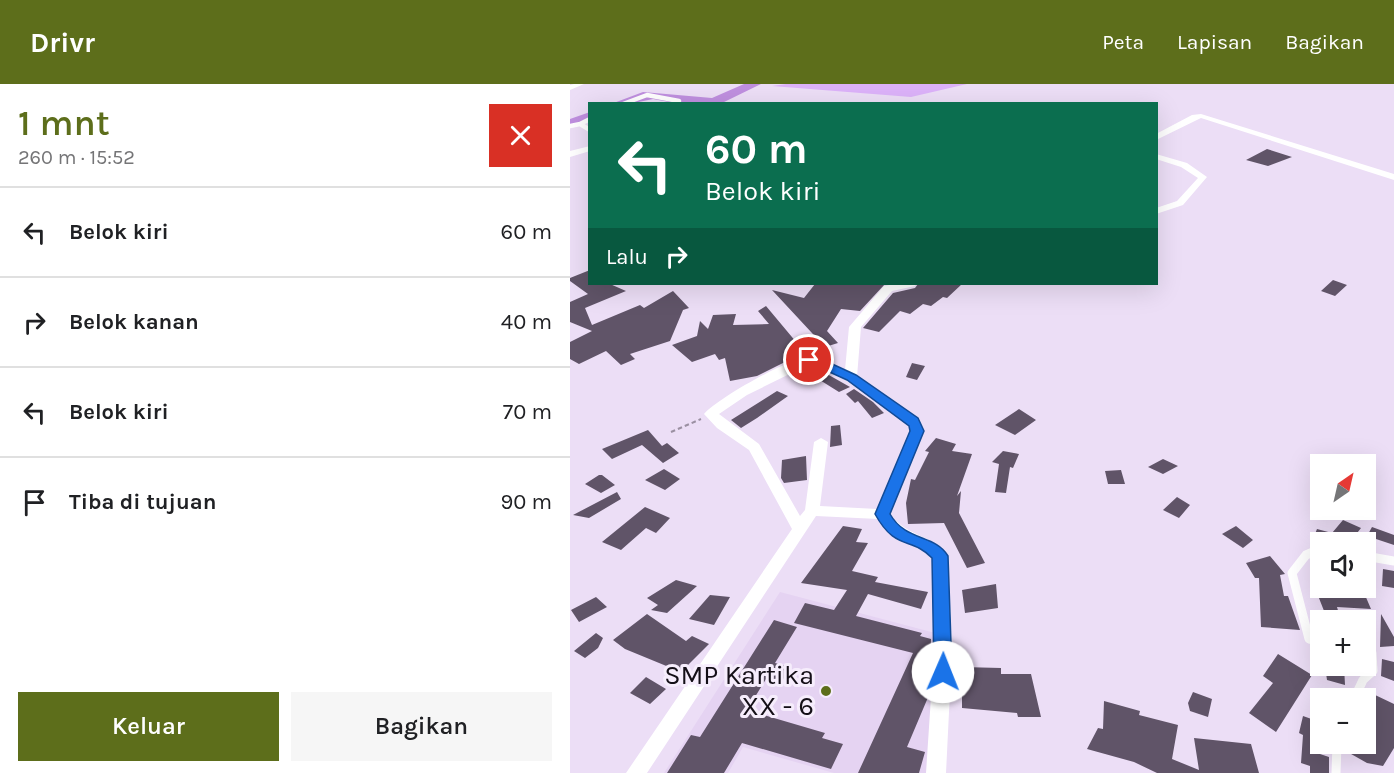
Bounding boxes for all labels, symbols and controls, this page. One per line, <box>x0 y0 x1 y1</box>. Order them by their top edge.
text: Drivr <box>30 26 95 59</box>
text: Peta <box>1102 30 1144 54</box>
text: Lapisan <box>1177 30 1252 54</box>
text: Bagikan <box>1285 30 1364 54</box>
text: 1 mnt <box>18 102 110 144</box>
button: close <box>489 104 552 167</box>
text: 60 m <box>705 124 808 174</box>
icon: left <box>606 126 684 204</box>
text: 260 m · 15:52 <box>18 146 135 169</box>
text: Belok kiri <box>705 175 821 207</box>
icon: left <box>18 216 51 249</box>
text: Belok kiri <box>69 219 169 245</box>
text: 60 m <box>501 219 552 245</box>
icon: right <box>660 240 693 273</box>
text: Lalu <box>606 244 648 270</box>
icon: right <box>18 306 51 339</box>
text: Belok kanan <box>69 309 199 335</box>
text: 40 m <box>501 309 552 335</box>
pin <box>783 334 834 385</box>
icon: arrive <box>792 343 825 376</box>
icon: left <box>18 396 51 429</box>
text: Belok kiri <box>69 399 169 425</box>
text: 70 m <box>503 399 552 425</box>
north arrow <box>1310 454 1376 520</box>
map controls <box>1310 454 1376 754</box>
icon: arrive <box>18 486 51 519</box>
text: Tiba di tujuan <box>69 489 216 515</box>
text: 90 m <box>500 489 552 515</box>
button: sound <box>1310 532 1376 598</box>
button: + <box>1310 610 1376 676</box>
position arrow <box>911 640 975 704</box>
place label: SMP Kartika XX - 6 <box>664 659 814 722</box>
marker: SMP Kartika XX - 6 <box>819 684 833 698</box>
button: − <box>1310 688 1376 754</box>
button: Keluar <box>18 692 279 761</box>
button: Bagikan <box>291 692 552 761</box>

